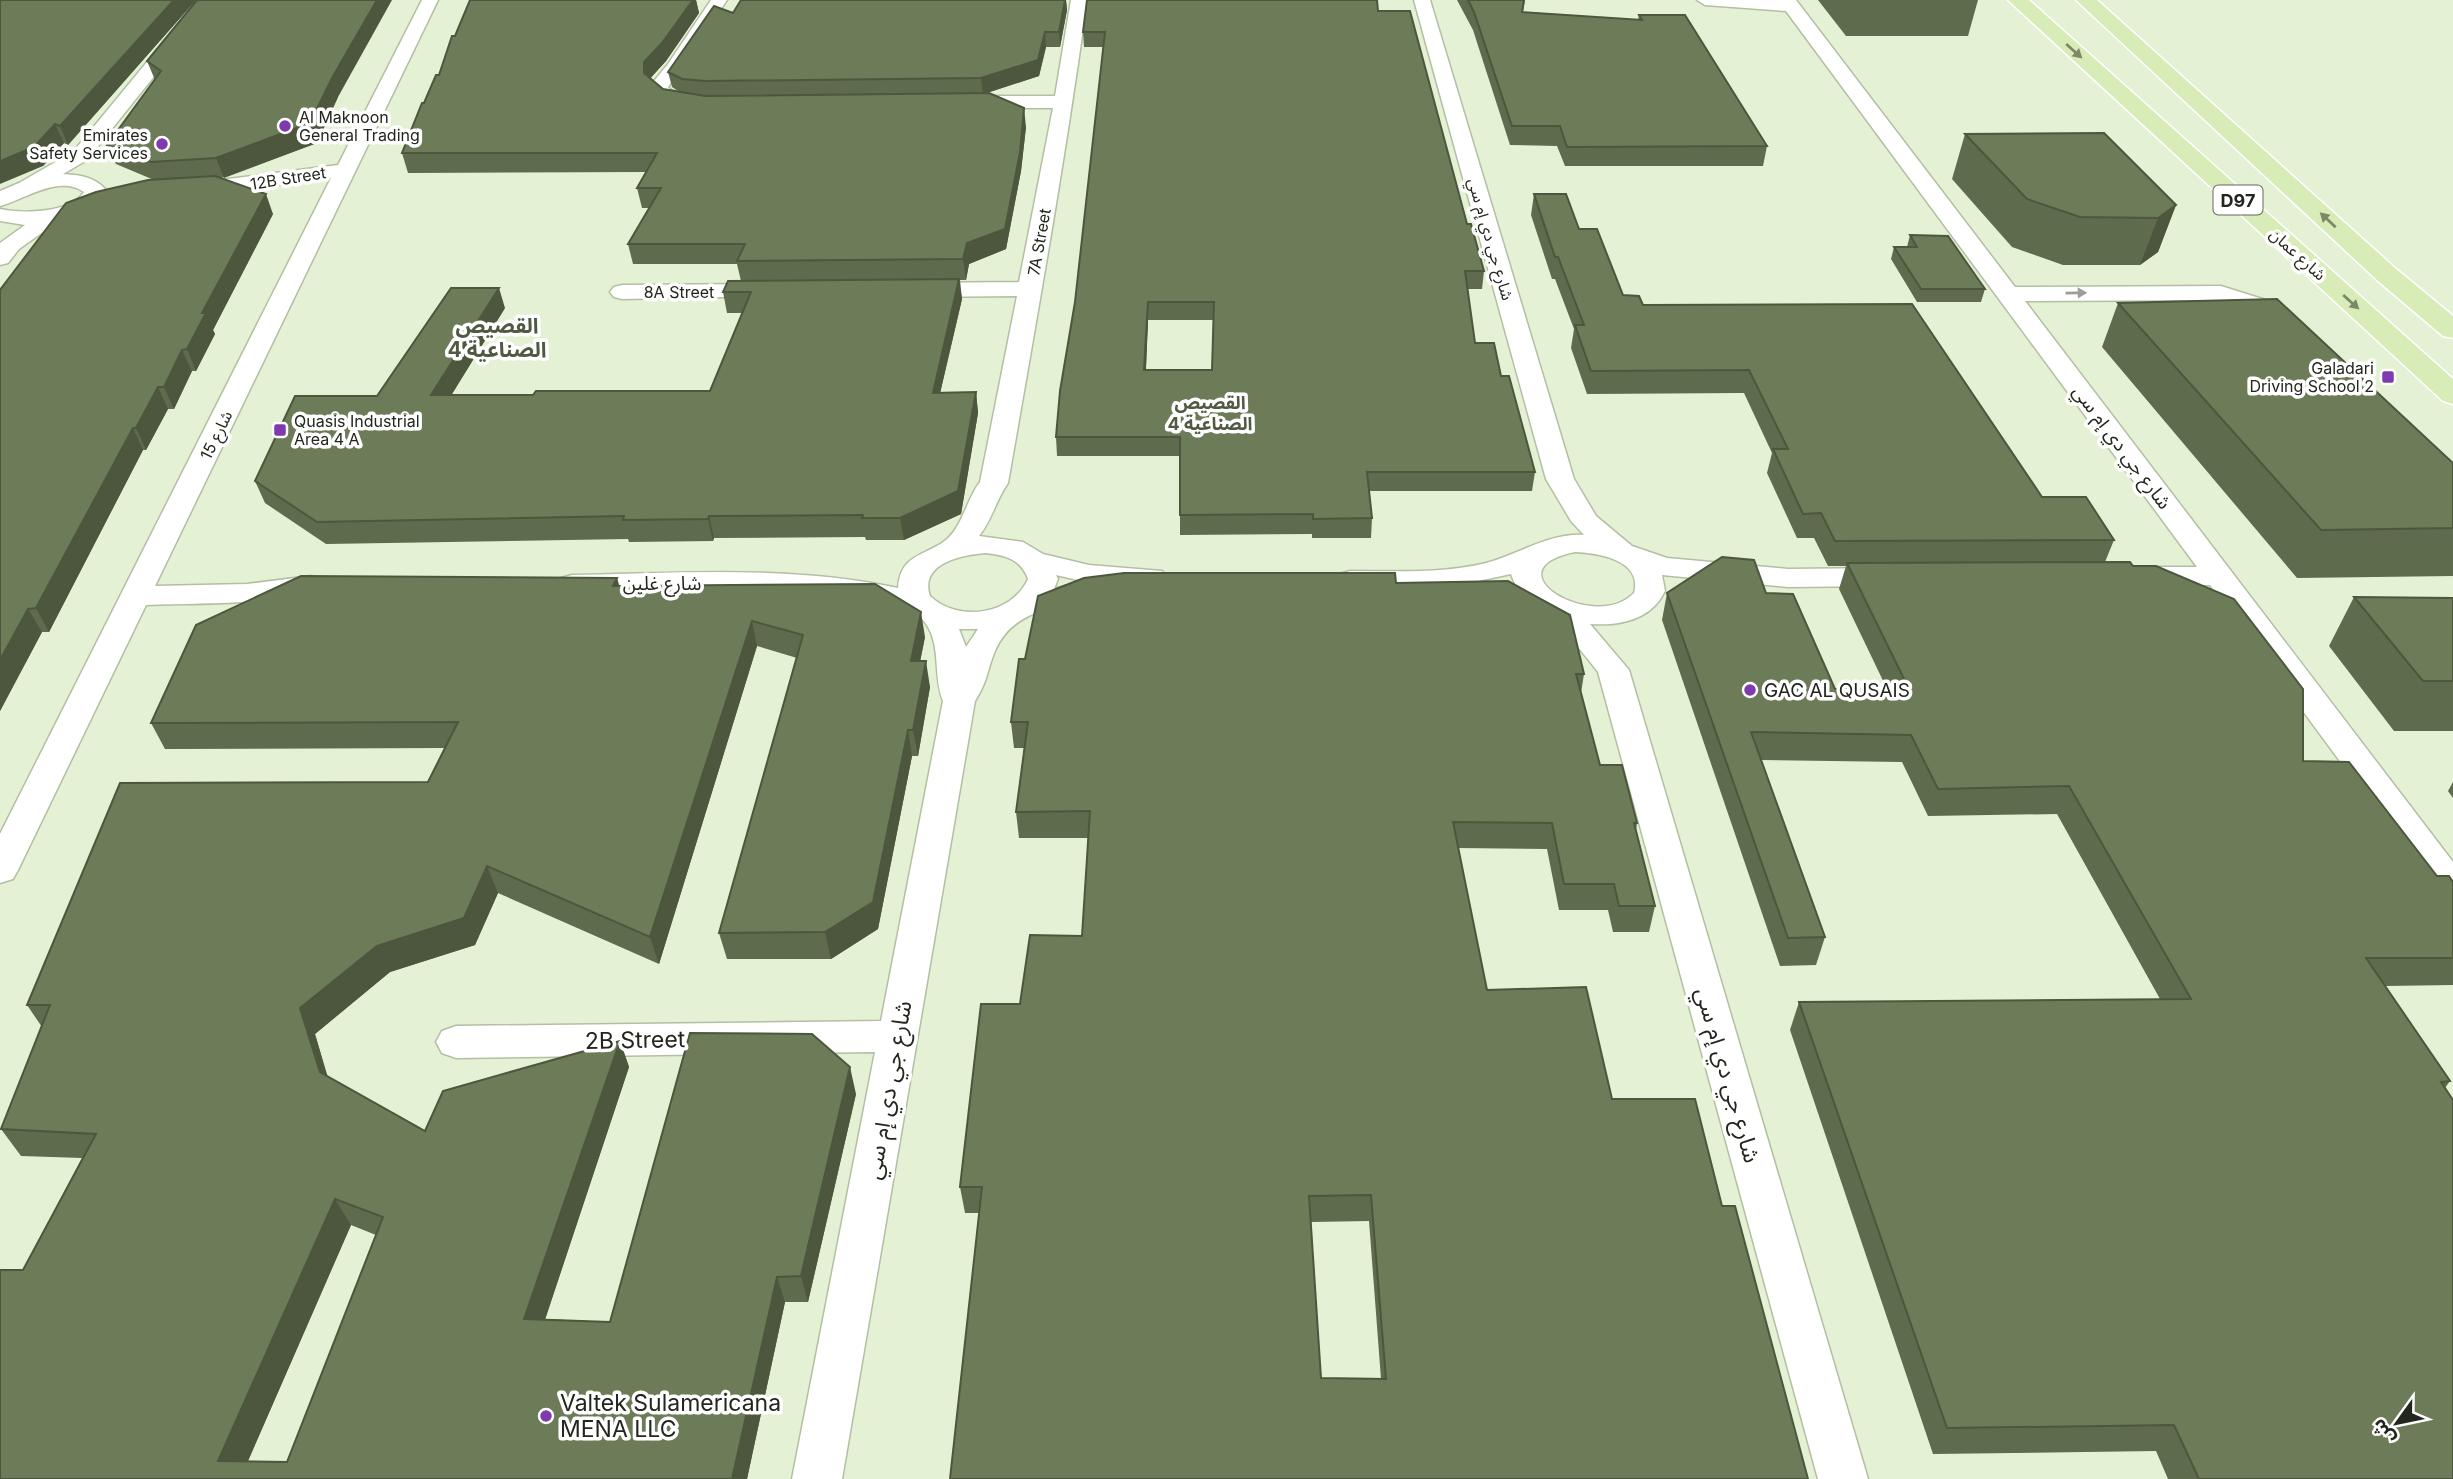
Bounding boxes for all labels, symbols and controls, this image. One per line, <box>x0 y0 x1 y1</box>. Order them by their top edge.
one-way arrow <box>2065 43 2083 59</box>
place label: Al Maknoon General Trading <box>299 107 420 145</box>
marker: Al Maknoon General Trading <box>277 118 293 134</box>
place label: Emirates Safety Services <box>29 125 148 163</box>
marker: Emirates Safety Services <box>154 136 170 152</box>
street label: 12B Street <box>249 162 327 194</box>
street label: شارع جي دي إم سي <box>1461 176 1518 303</box>
road number: D97 <box>2214 186 2262 215</box>
street label: 7A Street <box>1023 207 1055 277</box>
one-way arrow <box>2320 213 2337 229</box>
street label: شارع عمان <box>2264 224 2330 287</box>
street label: 8A Street <box>644 282 714 302</box>
one-way arrow <box>2065 287 2087 299</box>
one-way arrow <box>2342 294 2359 310</box>
district label: القصيص الصناعية 4 <box>448 313 546 362</box>
place label: Galadari Driving School 2 <box>2249 358 2374 396</box>
marker: Galadari Driving School 2 <box>2380 369 2396 385</box>
street label: شارع جي دي إم سي <box>2065 380 2176 516</box>
district label: القصيص الصناعية 4 <box>1168 392 1252 434</box>
street label: شارع 15 <box>196 407 239 464</box>
place label: Quasis Industrial Area 4 A <box>294 411 420 449</box>
marker: Quasis Industrial Area 4 A <box>272 422 288 438</box>
street label: شارع غلين <box>623 572 701 597</box>
place label: GAC AL QUSAIS <box>1764 679 1910 702</box>
marker: GAC AL QUSAIS <box>1742 682 1758 698</box>
street label: شارع جي دي إم سي <box>1686 984 1766 1167</box>
street label: شارع جي دي إم سي <box>858 998 921 1182</box>
street label: 2B Street <box>585 1025 686 1055</box>
north arrow <box>2362 1388 2432 1458</box>
place label: Valtek Sulamericana MENA LLC <box>560 1389 781 1443</box>
marker: Valtek Sulamericana MENA LLC <box>538 1408 554 1424</box>
text: ش <box>2366 1415 2400 1449</box>

